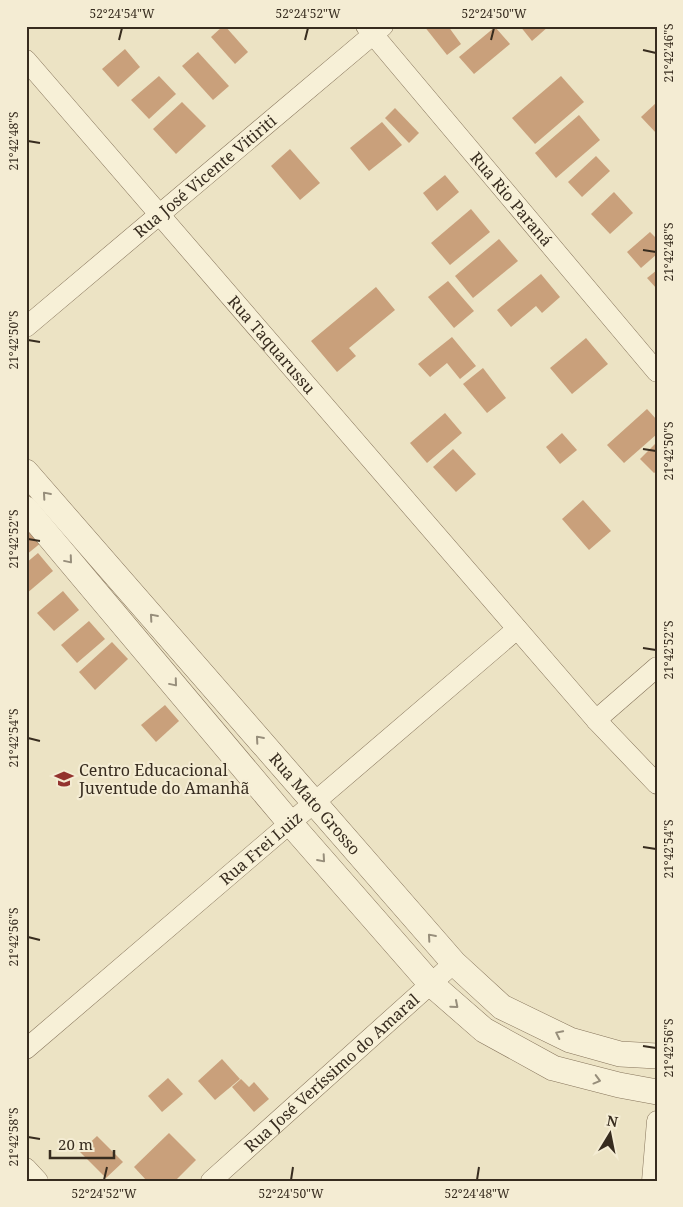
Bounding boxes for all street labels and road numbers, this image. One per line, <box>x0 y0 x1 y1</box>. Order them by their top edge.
street label: Rua José Vicente Vitiriti <box>129 110 281 243</box>
street label: Rua Rio Paraná <box>465 147 558 251</box>
street label: Rua Taquarussu <box>223 291 320 399</box>
street label: Rua Mato Grosso <box>265 748 366 859</box>
street label: Rua Frei Luiz <box>215 807 307 890</box>
street label: Rua José Veríssimo do Amaral <box>239 989 424 1157</box>

